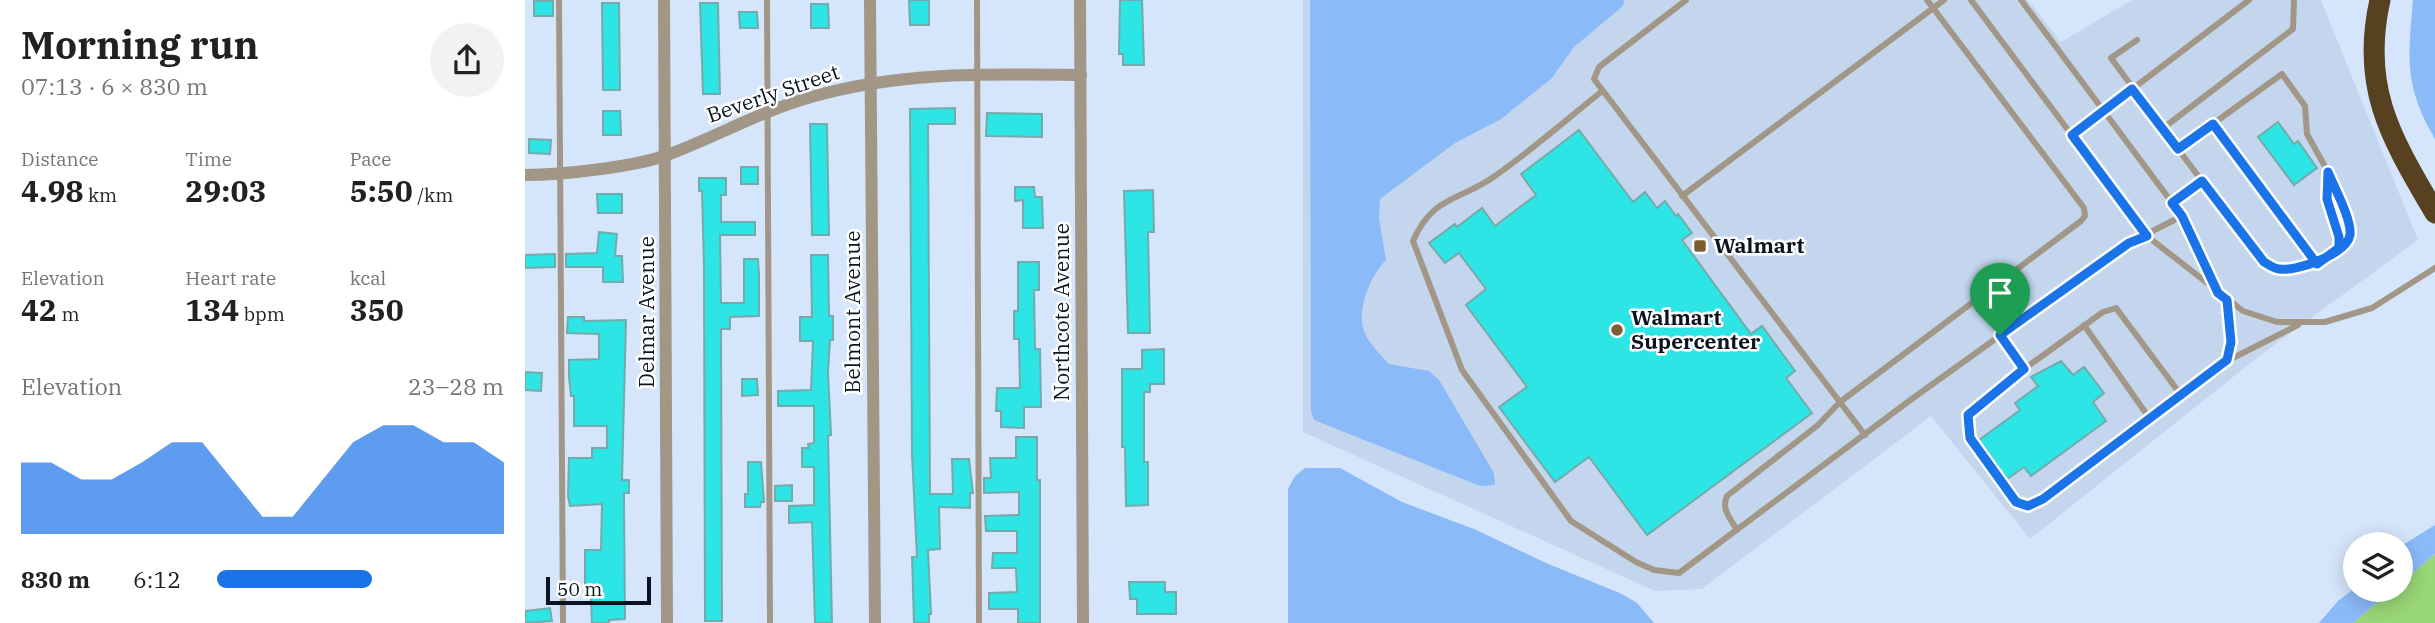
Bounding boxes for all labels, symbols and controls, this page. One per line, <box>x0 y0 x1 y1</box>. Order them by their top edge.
text: Morning run <box>21 20 259 69</box>
button: share <box>430 23 504 97</box>
street label: Beverly Street <box>703 57 843 129</box>
text: 07:13 · 6 × 830 m <box>21 71 208 101</box>
text: Distance <box>21 147 99 171</box>
text: Time <box>185 147 232 171</box>
text: Pace <box>350 147 391 171</box>
text: 4.98 <box>21 171 83 210</box>
text: 29:03 <box>185 171 266 210</box>
text: 5:50 <box>350 171 413 210</box>
text: km <box>83 183 117 207</box>
text: /km <box>413 183 453 207</box>
street label: Northcote Avenue <box>1047 223 1075 401</box>
street label: Belmont Avenue <box>838 230 866 394</box>
place label: Walmart <box>1714 231 1805 259</box>
street label: Delmar Avenue <box>632 236 660 388</box>
marker: Walmart <box>1692 238 1708 254</box>
pin <box>1970 263 2030 335</box>
text: Elevation <box>21 266 105 290</box>
text: Heart rate <box>185 266 276 290</box>
text: kcal <box>350 266 386 290</box>
icon: arrive <box>1981 274 2019 312</box>
text: 42 <box>21 290 57 329</box>
text: 134 <box>185 290 239 329</box>
text: 350 <box>350 290 404 329</box>
text: m <box>57 302 80 326</box>
text: bpm <box>239 302 285 326</box>
place label: Walmart Supercenter <box>1631 303 1761 355</box>
marker: Walmart Supercenter <box>1609 322 1625 338</box>
text: Elevation <box>21 371 122 401</box>
text: 23–28 m <box>408 371 504 401</box>
map controls <box>2343 532 2413 602</box>
button: layers <box>2343 532 2413 602</box>
text: 830 m <box>21 564 90 594</box>
text: 6:12 <box>133 564 181 594</box>
scale bar <box>546 574 651 606</box>
text: 50 m <box>557 577 602 601</box>

